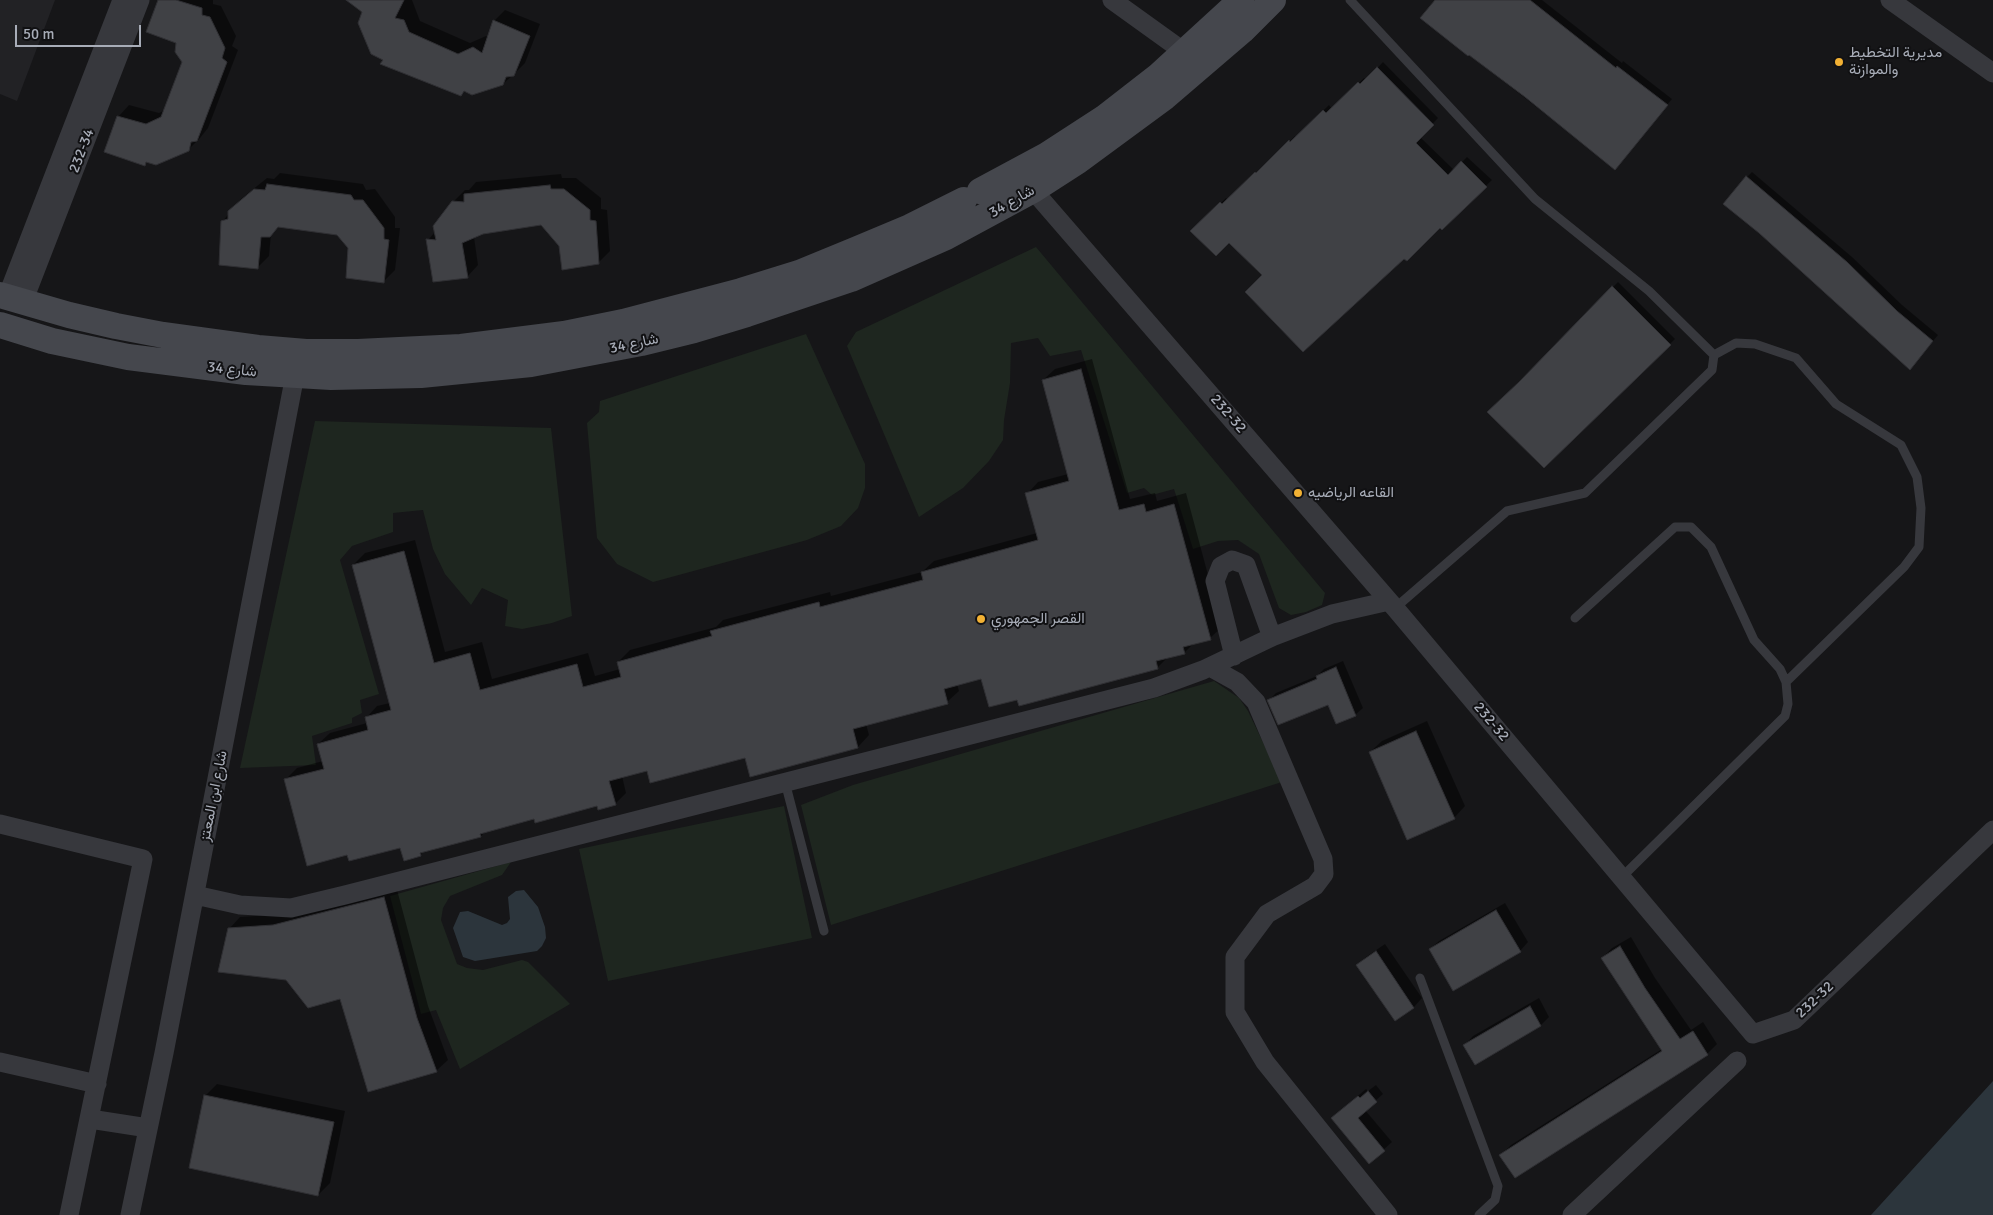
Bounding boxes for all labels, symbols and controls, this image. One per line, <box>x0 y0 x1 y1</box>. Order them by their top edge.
scale bar <box>18 15 144 47</box>
text: 50 m <box>23 25 54 43</box>
place label: مديرية التخطيط والموازنة <box>1849 44 1942 79</box>
marker: مديرية التخطيط والموازنة <box>1833 56 1845 68</box>
street label: 232-34 <box>65 126 99 176</box>
street label: شارع 34 <box>986 182 1038 222</box>
street label: شارع 34 <box>608 330 660 358</box>
street label: شارع 34 <box>206 358 258 382</box>
street label: 232-32 <box>1206 391 1250 437</box>
place label: القاعه الرياضيه <box>1308 484 1394 502</box>
marker: القاعه الرياضيه <box>1292 487 1304 499</box>
place label: القصر الجمهوري <box>991 610 1085 628</box>
marker: القصر الجمهوري <box>975 613 987 625</box>
street label: 232-32 <box>1469 699 1513 745</box>
street label: شارع ابن المعتز <box>196 749 232 843</box>
street label: 232-32 <box>1792 978 1838 1022</box>

